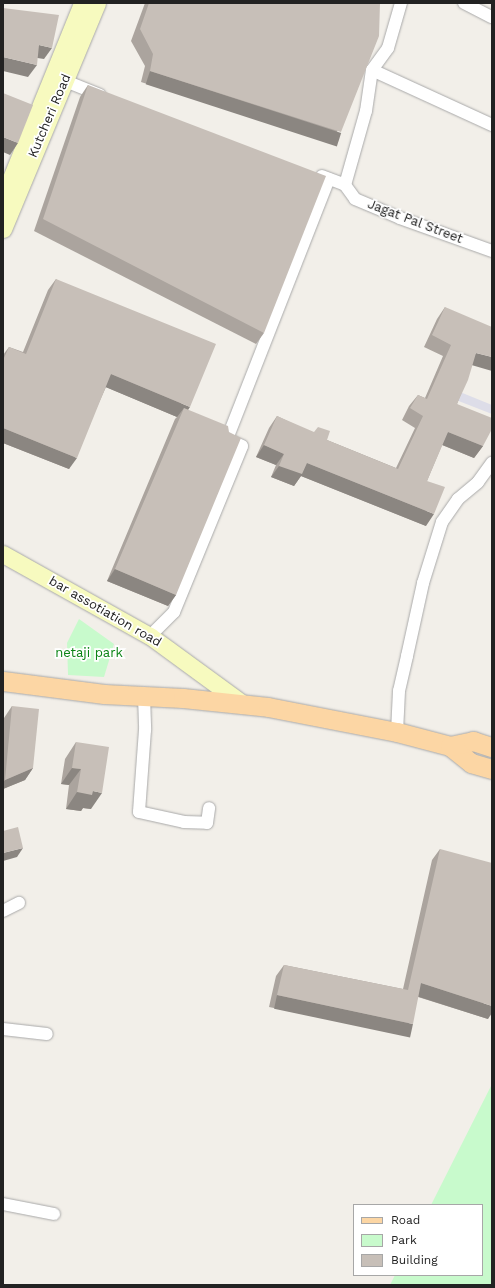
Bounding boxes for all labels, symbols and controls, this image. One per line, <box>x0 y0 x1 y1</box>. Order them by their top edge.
street label: Kutcheri Road <box>25 72 75 160</box>
street label: Jagat Pal Street <box>365 197 465 247</box>
street label: bar assotiation road <box>46 573 164 651</box>
park label: netaji park <box>55 645 123 661</box>
legend <box>353 1204 483 1276</box>
text: Road <box>391 1213 420 1227</box>
text: Park <box>391 1233 417 1247</box>
text: Building <box>391 1253 438 1267</box>

